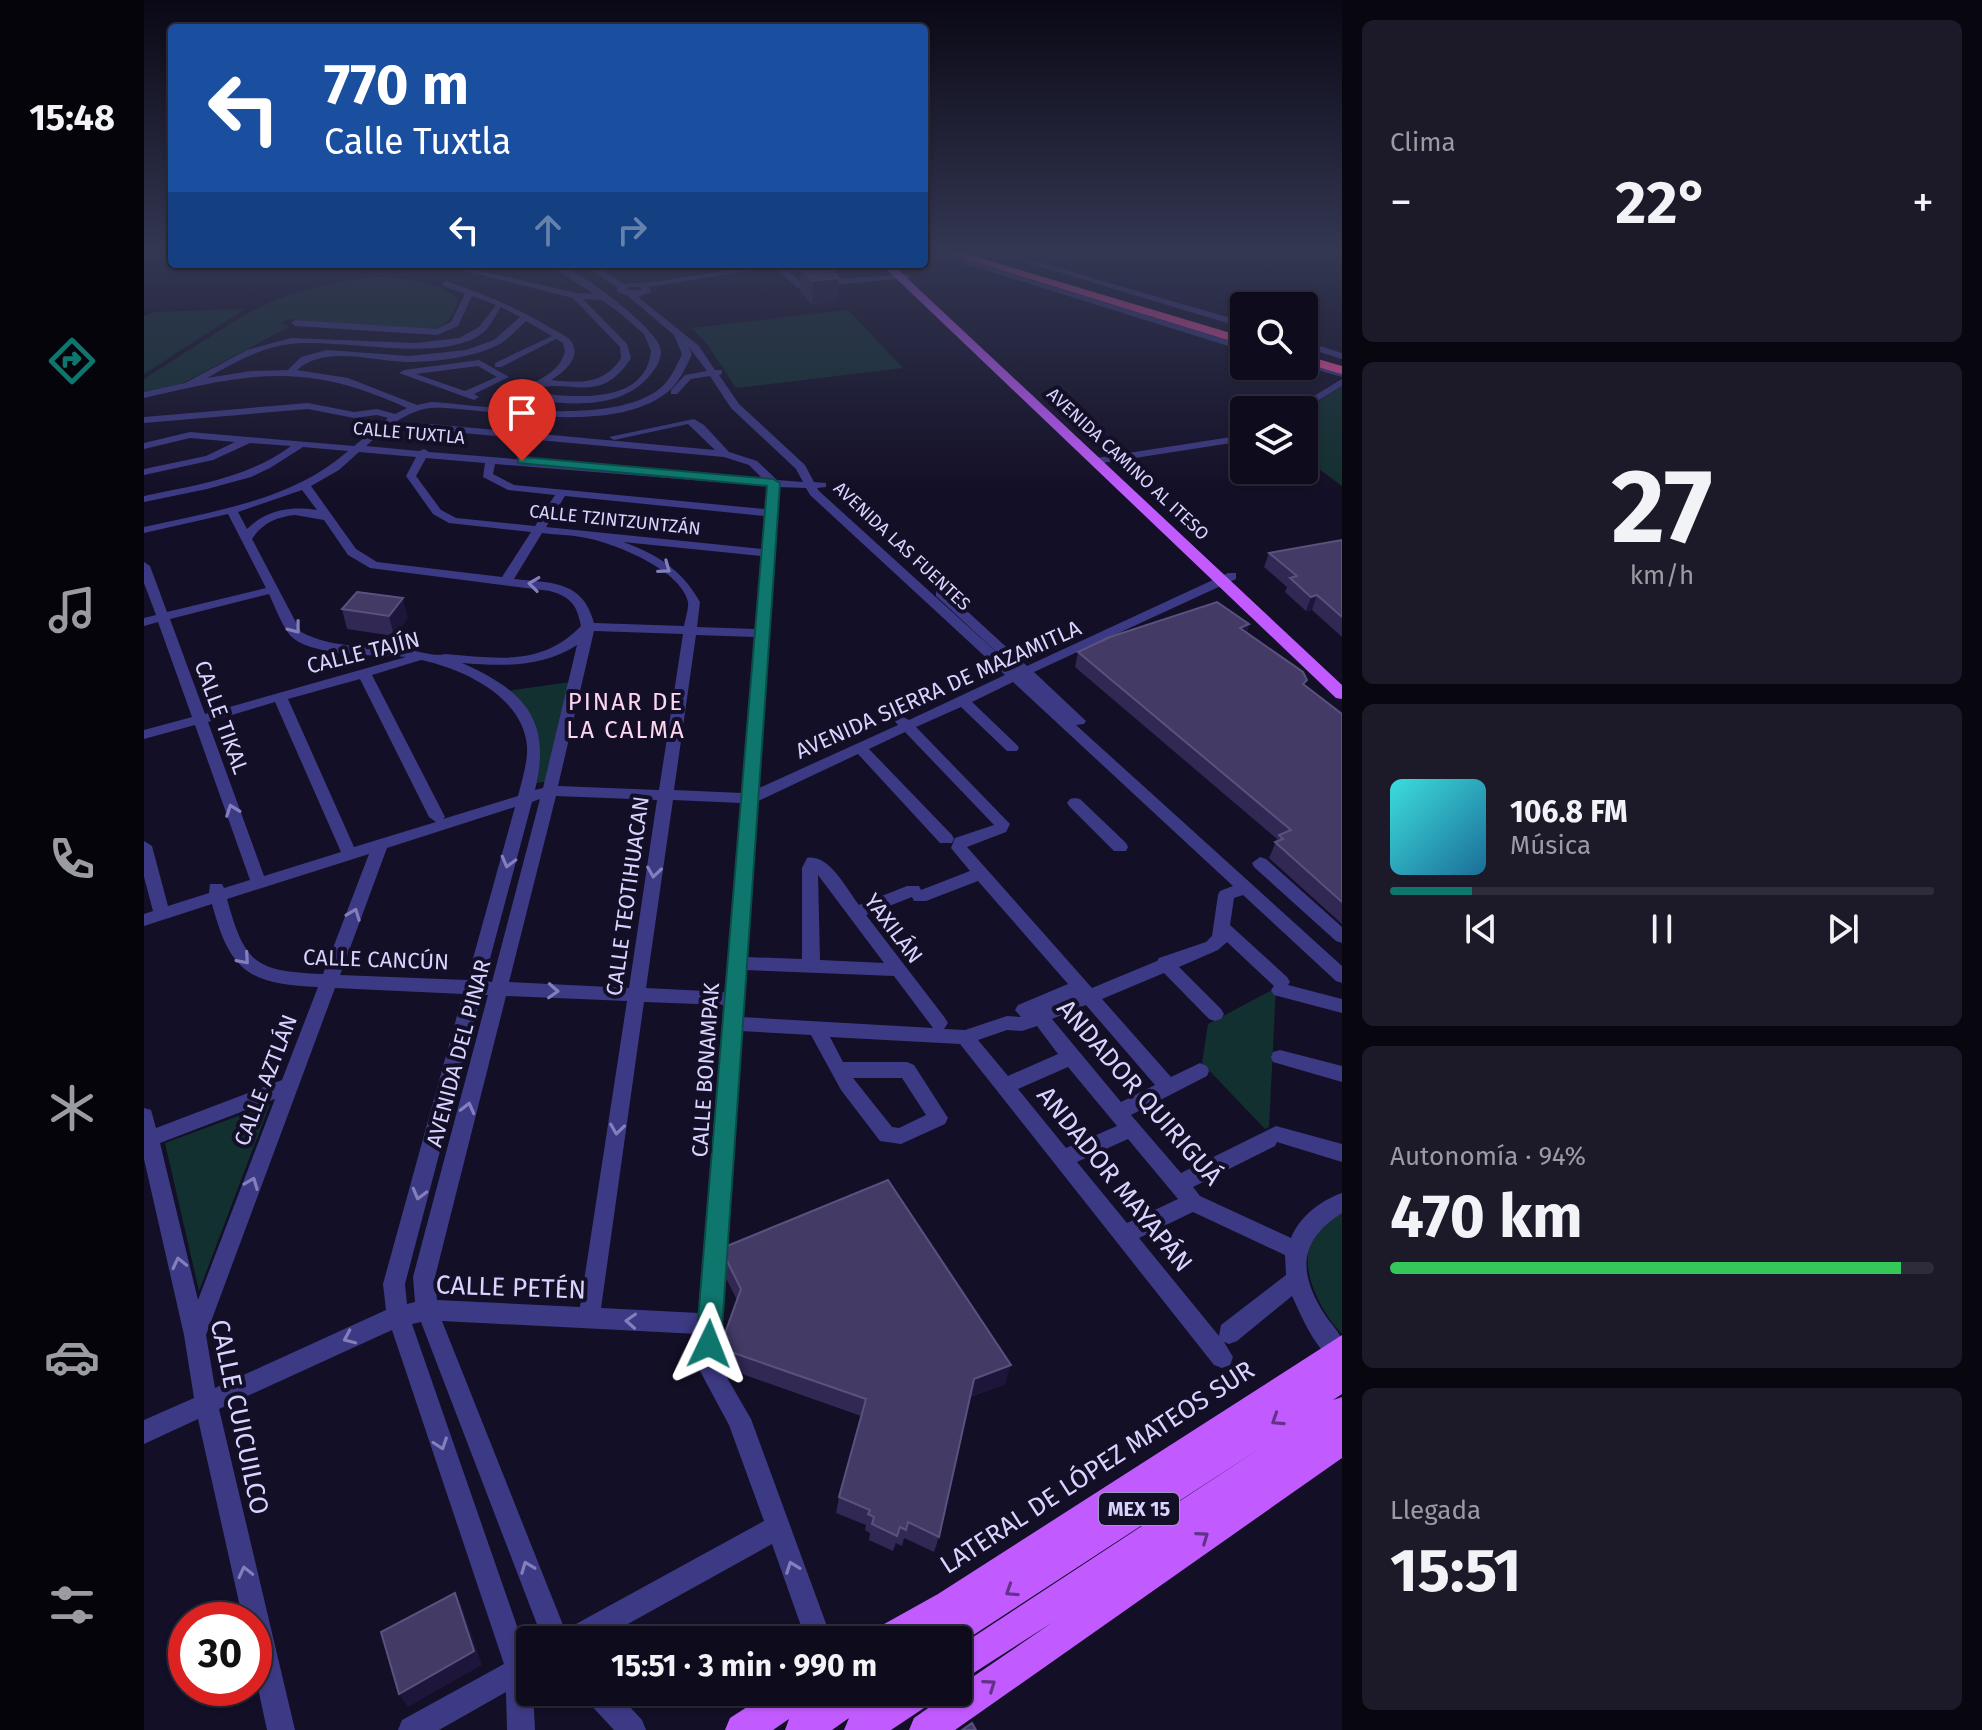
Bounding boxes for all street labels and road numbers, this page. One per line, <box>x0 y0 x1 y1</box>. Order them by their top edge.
street label: AVENIDA CAMINO AL ITESO <box>1042 383 1214 545</box>
street label: CALLE TUXTLA <box>352 417 467 449</box>
street label: AVENIDA LAS FUENTES <box>829 477 975 615</box>
street label: CALLE TZINTZUNTZÁN <box>528 499 702 540</box>
street label: AVENIDA SIERRA DE MAZAMITLA <box>791 614 1085 765</box>
street label: CALLE TAJÍN <box>304 625 422 680</box>
street label: CALLE TIKAL <box>189 657 255 778</box>
street label: CALLE TEOTIHUACAN <box>600 795 655 998</box>
street label: YAXILÁN <box>859 888 929 969</box>
street label: CALLE CANCÚN <box>303 943 449 976</box>
street label: AVENIDA DEL PINAR <box>420 956 497 1150</box>
street label: CALLE BONAMPAK <box>686 982 725 1158</box>
street label: ANDADOR QUIRIGUÁ <box>1051 993 1229 1192</box>
street label: CALLE AZTLÁN <box>228 1011 303 1150</box>
street label: ANDADOR MAYAPÁN <box>1030 1080 1199 1278</box>
street label: CALLE PETÉN <box>435 1269 587 1306</box>
street label: CALLE CUICUILCO <box>204 1317 275 1517</box>
street label: LATERAL DE LÓPEZ MATEOS SUR <box>935 1354 1260 1581</box>
road number: MEX 15 <box>1099 1493 1179 1525</box>

